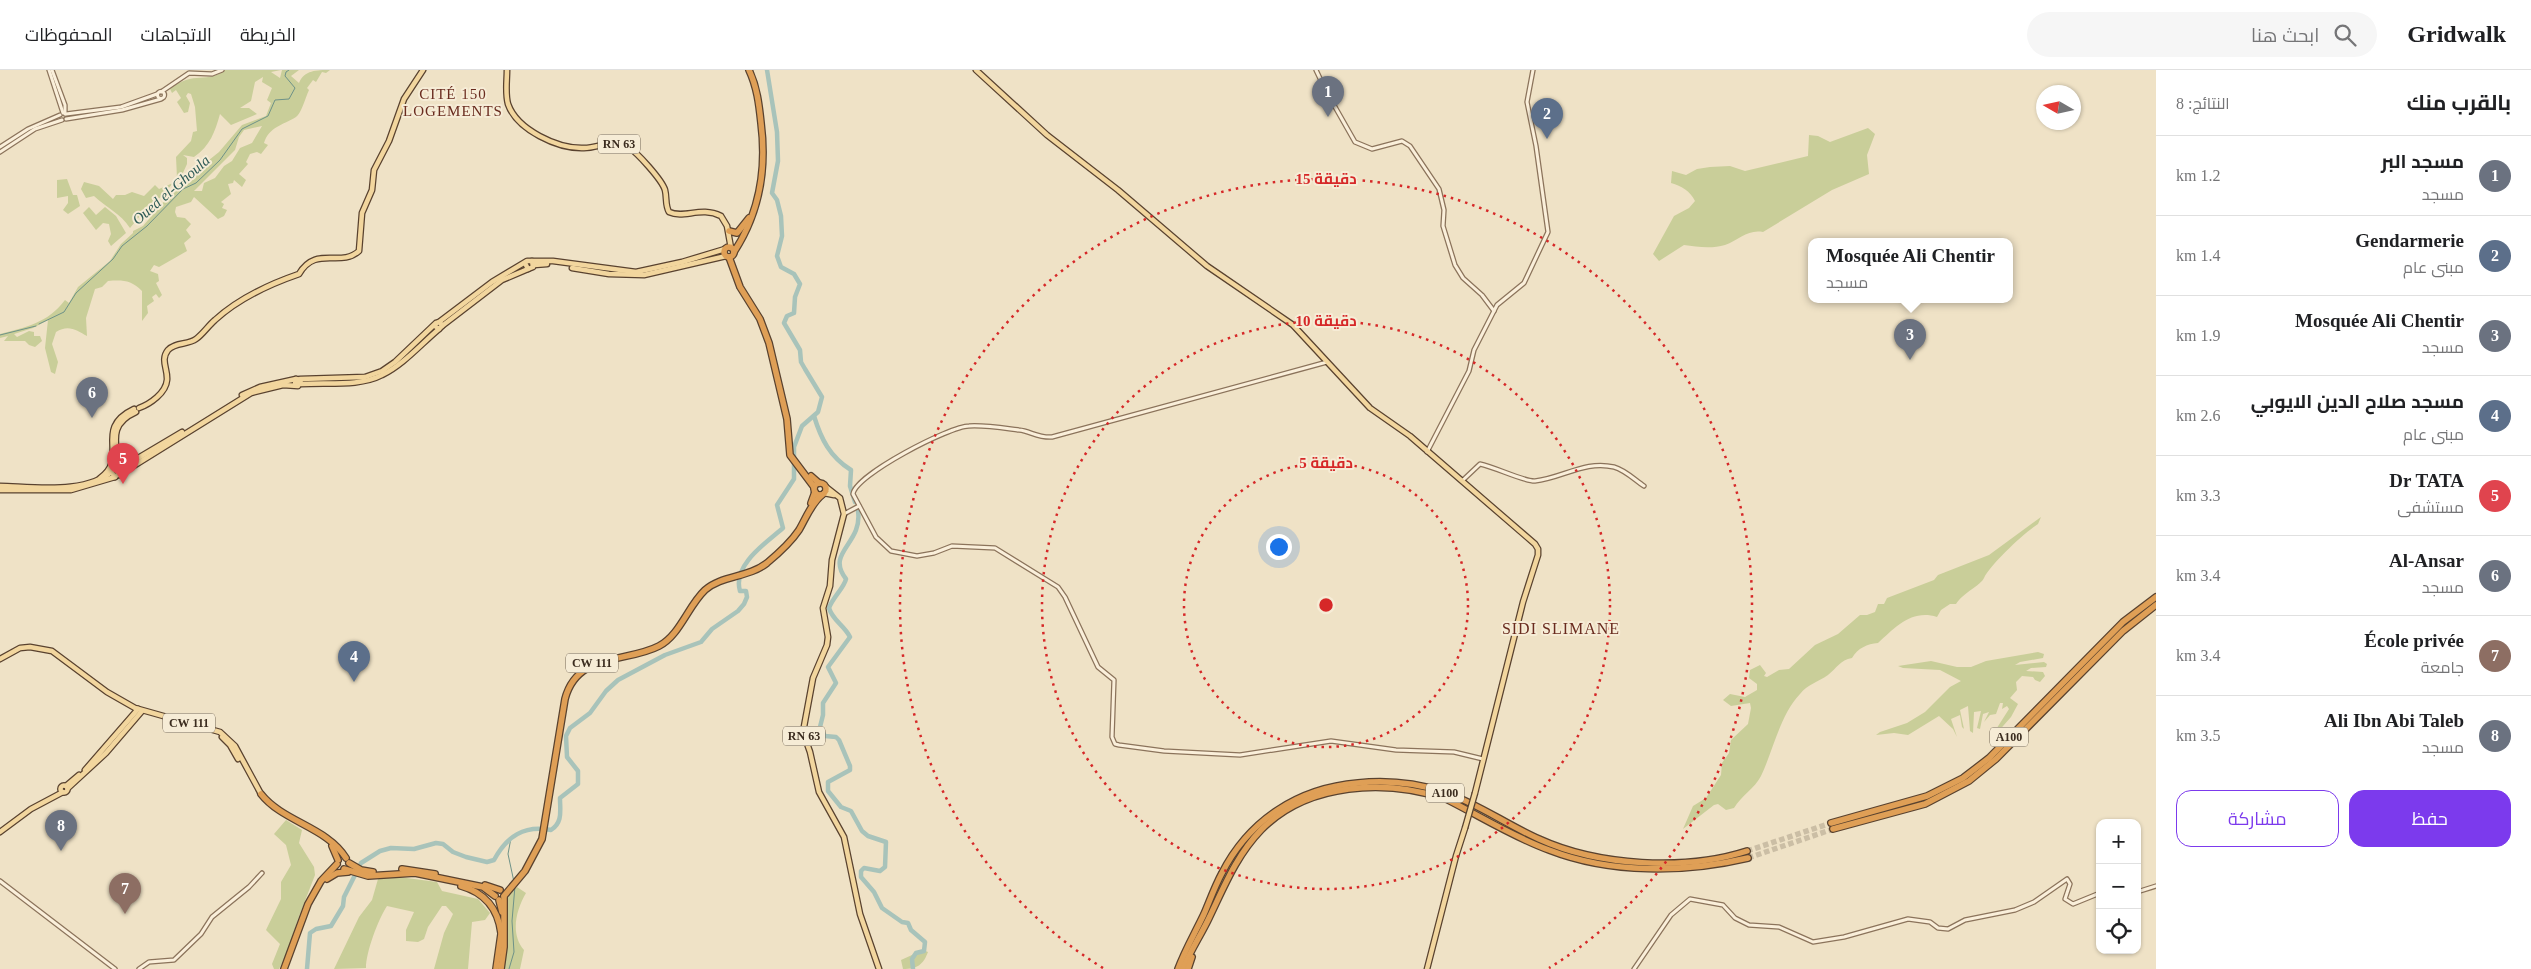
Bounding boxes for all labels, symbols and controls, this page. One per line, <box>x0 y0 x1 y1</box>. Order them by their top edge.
search box <box>2027 12 2377 57</box>
icon: search <box>2331 21 2359 49</box>
text: Gridwalk <box>2407 21 2506 47</box>
text: المحفوظات <box>25 25 113 45</box>
text: الاتجاهات <box>141 25 212 45</box>
text: الخريطة <box>240 25 296 45</box>
text: ابحث هنا <box>2251 25 2319 46</box>
pin: 1 <box>1312 76 1344 117</box>
north arrow <box>2036 85 2081 130</box>
district label: CITÉ 150 LOGEMENTS <box>403 86 503 119</box>
text: بالقرب منك <box>2407 91 2511 115</box>
text: النتائج: 8 <box>2176 95 2230 112</box>
pin: 2 <box>1531 98 1563 139</box>
road number: RN 63 <box>598 134 640 154</box>
text: مسجد البر <box>2381 151 2464 172</box>
water label: Oued el-Ghoula <box>129 152 213 228</box>
text: 1.2 km <box>2176 167 2220 184</box>
text: 1 <box>2491 167 2499 184</box>
text: 15 دقيقة <box>1295 171 1357 187</box>
text: مسجد <box>2422 186 2464 203</box>
text: Gendarmerie <box>2355 230 2464 251</box>
popup <box>1808 238 2013 303</box>
text: Mosquée Ali Chentir <box>1826 245 1995 266</box>
text: 1.4 km <box>2176 247 2220 264</box>
text: 2 <box>2491 247 2499 264</box>
text: مبنى عام <box>2403 259 2464 276</box>
text: مسجد <box>1826 274 1868 291</box>
text: Mosquée Ali Chentir <box>2295 310 2464 331</box>
text: 10 دقيقة <box>1295 313 1357 329</box>
pin: 3 <box>1894 319 1926 360</box>
text: 1.9 km <box>2176 327 2220 344</box>
text: 3 <box>2491 327 2499 344</box>
text: مسجد <box>2422 339 2464 356</box>
pin: 6 <box>76 377 108 418</box>
text: مسجد صلاح الدين الايوبي <box>2251 391 2464 412</box>
text: 2.6 km <box>2176 407 2220 424</box>
text: 4 <box>2491 407 2499 424</box>
text: مبنى عام <box>2403 426 2464 443</box>
pin: 5 <box>107 443 139 484</box>
text: 5 دقيقة <box>1299 455 1353 471</box>
text: Dr TATA <box>2389 470 2464 491</box>
text: 3.3 km <box>2176 487 2220 504</box>
text: 5 <box>2491 487 2499 504</box>
text: مستشفى <box>2397 499 2464 516</box>
your location <box>1266 534 1292 560</box>
text: Al-Ansar <box>2389 550 2464 571</box>
text: 3.4 km <box>2176 567 2220 584</box>
text: 6 <box>2491 567 2499 584</box>
text: مسجد <box>2422 579 2464 596</box>
centre of rings <box>1317 596 1335 614</box>
district label: SIDI SLIMANE <box>1502 620 1620 637</box>
text: École privée <box>2364 630 2464 651</box>
pin: 4 <box>338 641 370 682</box>
text: 3.4 km <box>2176 647 2220 664</box>
text: 7 <box>2491 647 2499 664</box>
road number: CW 111 <box>566 654 618 672</box>
text: جامعة <box>2421 659 2464 676</box>
text: Ali Ibn Abi Taleb <box>2324 710 2464 731</box>
road number: CW 111 <box>163 714 215 732</box>
road number: RN 63 <box>783 726 825 746</box>
text: 3.5 km <box>2176 727 2220 744</box>
text: 8 <box>2491 727 2499 744</box>
road number: A100 <box>1990 728 2028 746</box>
text: مسجد <box>2422 739 2464 756</box>
road number: A100 <box>1426 784 1464 802</box>
button: مشاركة <box>2176 790 2339 847</box>
button: حفظ <box>2349 790 2511 847</box>
pin: 8 <box>45 810 77 851</box>
map controls <box>2096 819 2141 954</box>
button: + <box>2096 819 2141 864</box>
button: − <box>2096 864 2141 909</box>
pin: 7 <box>109 873 141 914</box>
button: locate <box>2096 909 2141 954</box>

